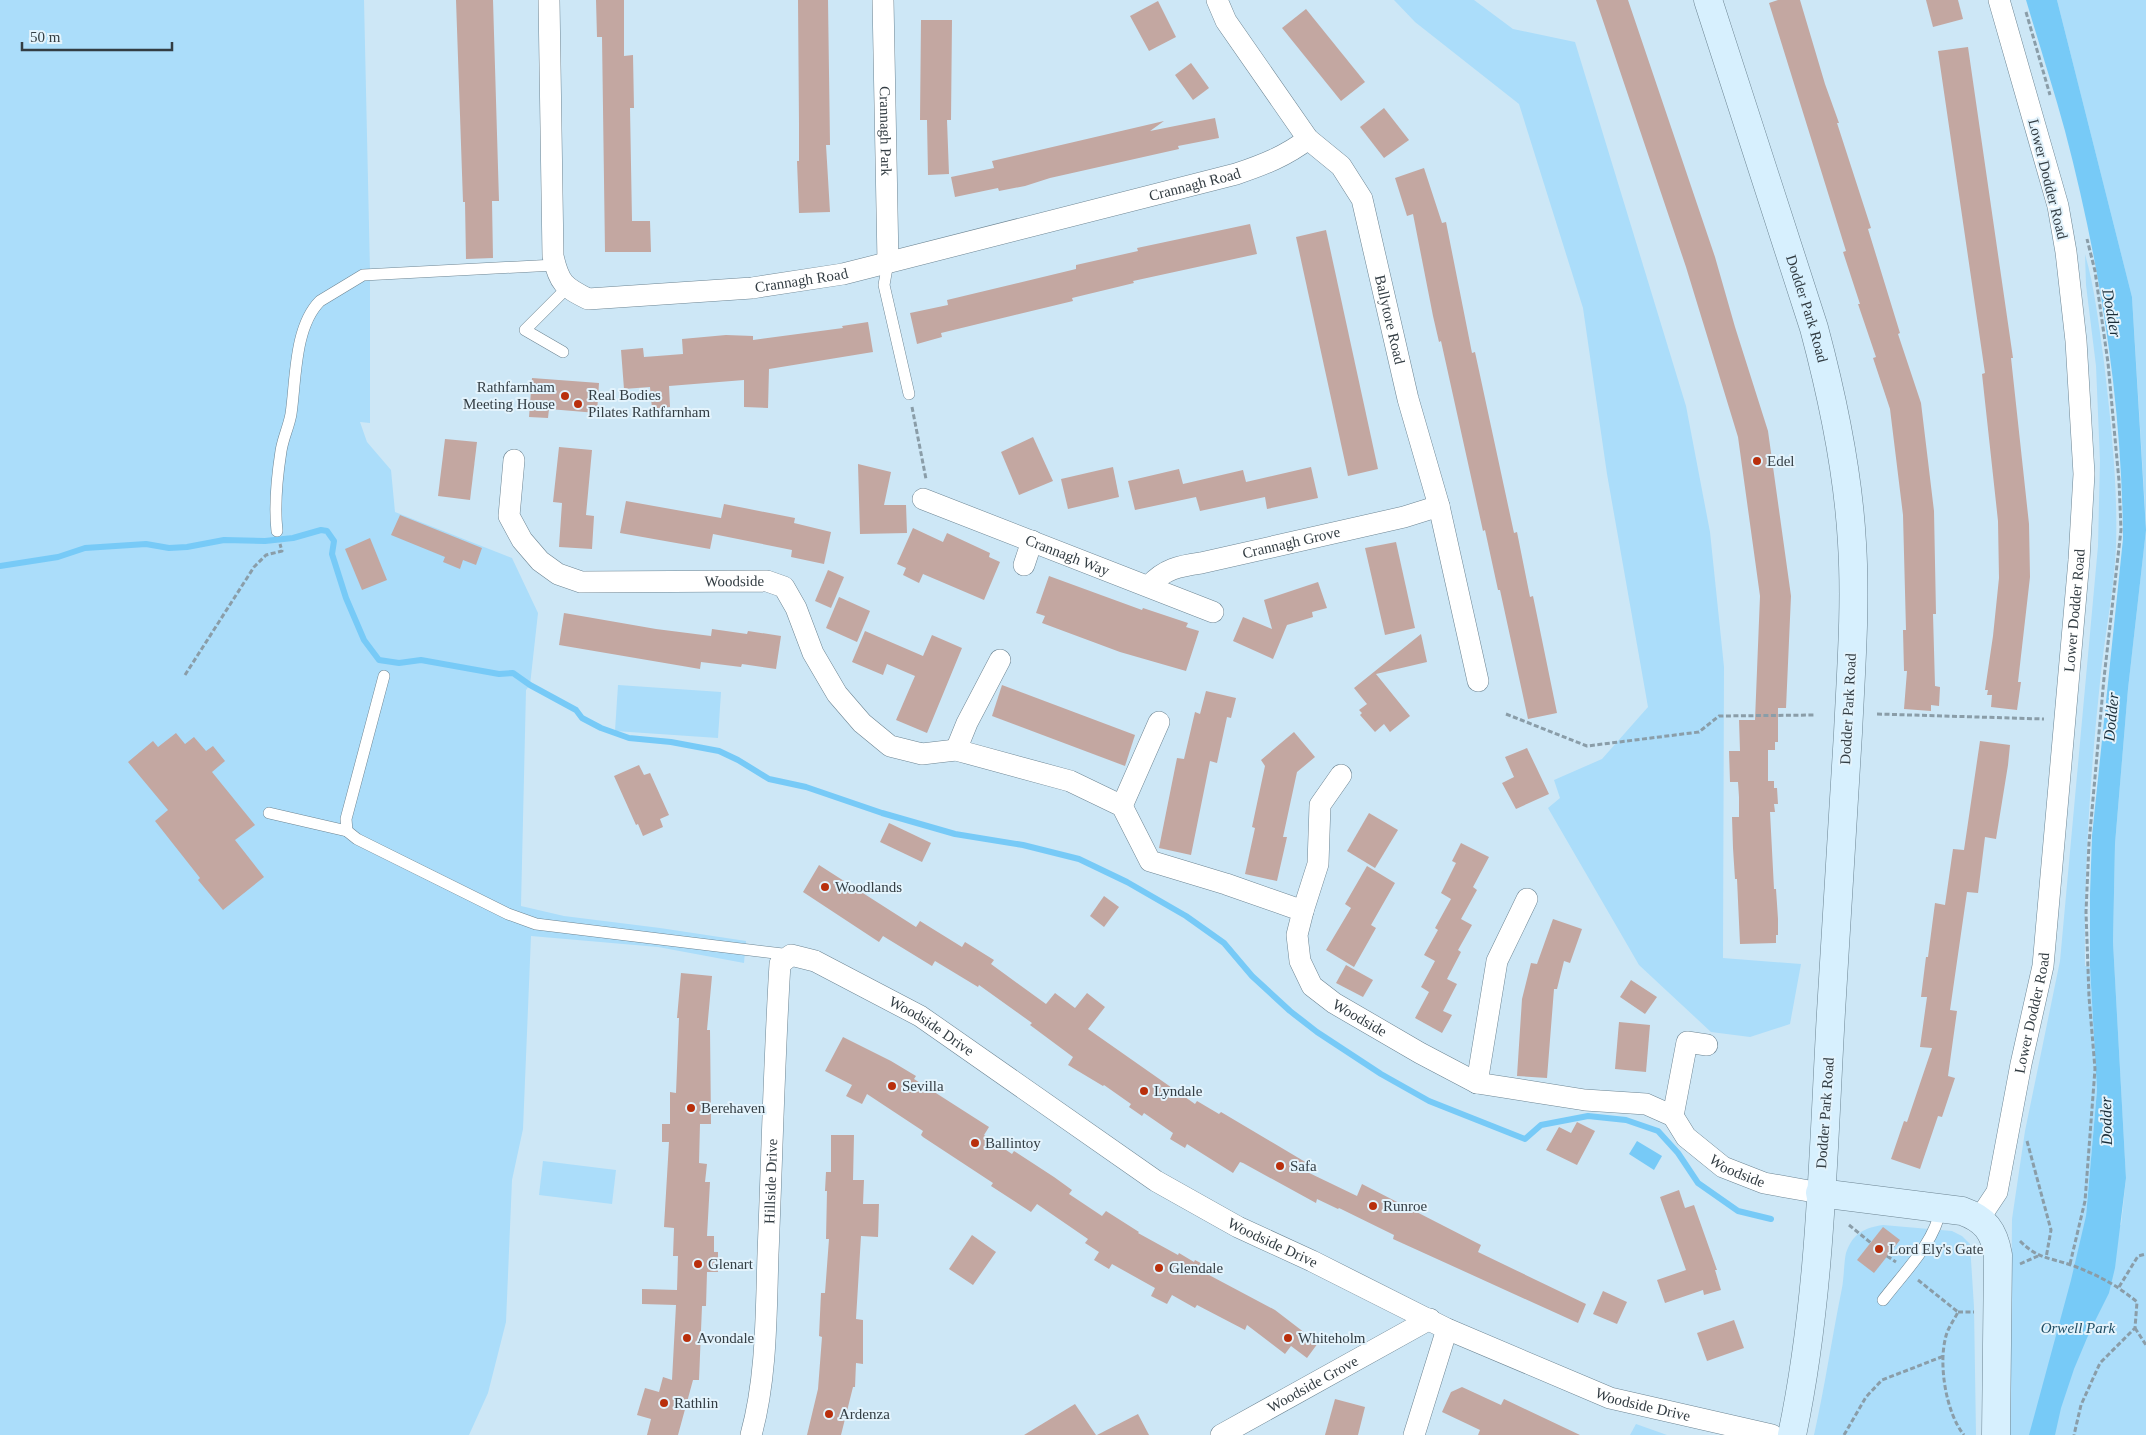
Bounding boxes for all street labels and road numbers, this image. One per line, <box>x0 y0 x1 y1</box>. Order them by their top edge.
street label: Crannagh Park <box>877 86 894 176</box>
street label: Lower Dodder Road <box>2025 117 2071 241</box>
street label: Crannagh Road <box>1147 165 1243 204</box>
street label: Dodder Park Road <box>1783 253 1831 365</box>
street label: Crannagh Road <box>754 265 850 295</box>
street label: Ballytore Road <box>1372 273 1408 366</box>
street label: Crannagh Grove <box>1241 524 1342 561</box>
street label: Crannagh Way <box>1023 532 1112 579</box>
street label: Lower Dodder Road <box>2061 548 2088 673</box>
street label: Woodside <box>704 573 764 589</box>
street label: Dodder Park Road <box>1837 652 1859 765</box>
street label: Lower Dodder Road <box>2011 951 2052 1075</box>
street label: Woodside Drive <box>886 993 977 1059</box>
street label: Woodside <box>1330 996 1390 1040</box>
street label: Dodder Park Road <box>1813 1056 1837 1169</box>
street label: Hillside Drive <box>761 1138 780 1224</box>
street label: Woodside <box>1706 1151 1767 1191</box>
street label: Woodside Drive <box>1225 1215 1321 1271</box>
street label: Woodside Grove <box>1265 1352 1361 1416</box>
street label: Woodside Drive <box>1593 1385 1692 1424</box>

